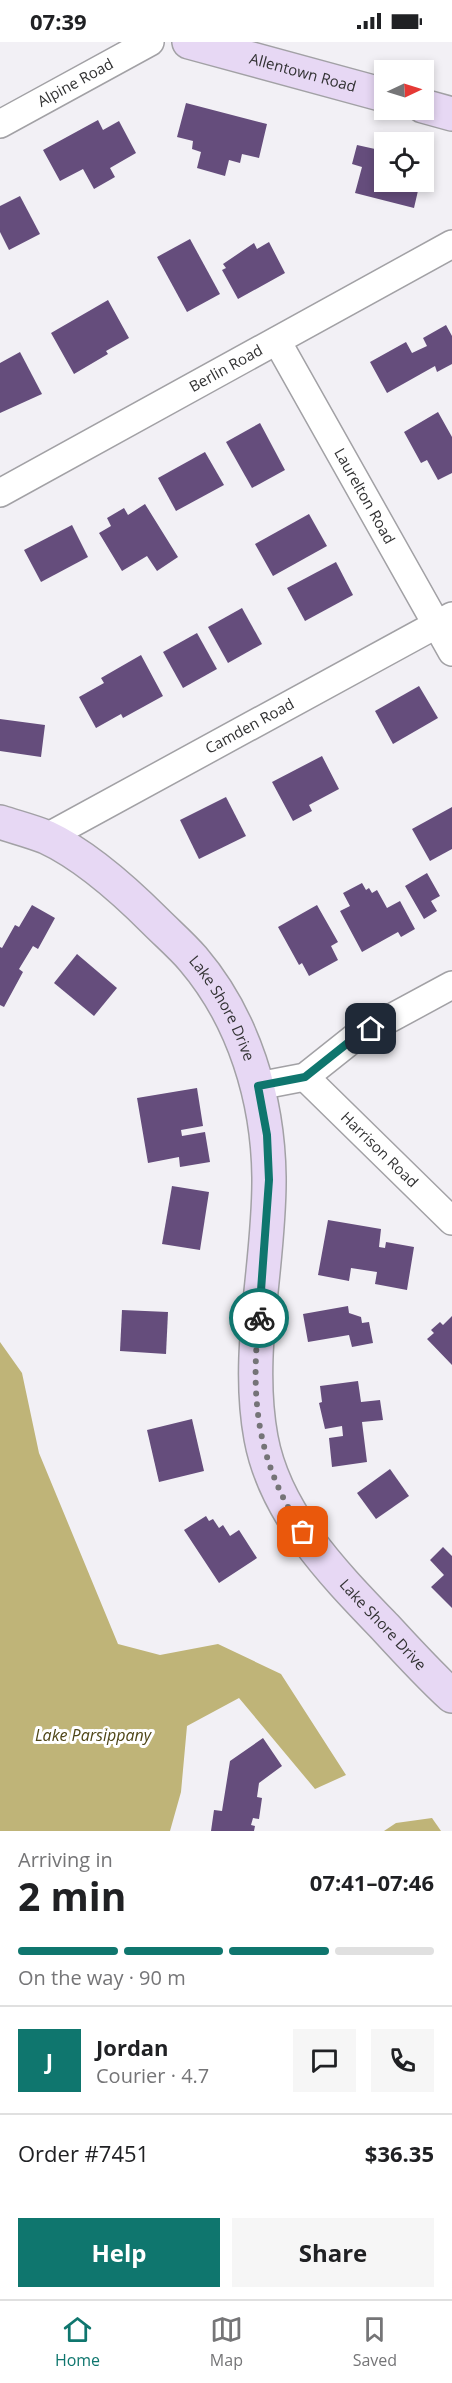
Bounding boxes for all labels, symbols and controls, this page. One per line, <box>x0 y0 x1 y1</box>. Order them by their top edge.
text: 07:39 <box>30 6 87 36</box>
street label: Allentown Road <box>248 48 359 96</box>
street label: Alpine Road <box>33 53 116 111</box>
north arrow <box>374 60 434 120</box>
map controls <box>374 60 434 192</box>
button: locate <box>374 132 434 192</box>
street label: Berlin Road <box>185 339 266 396</box>
street label: Laurelton Road <box>330 444 400 547</box>
street label: Camden Road <box>201 693 297 758</box>
street label: Lake Shore Drive <box>185 951 260 1063</box>
pin <box>345 1003 396 1054</box>
icon: home <box>354 1012 387 1045</box>
street label: Harrison Road <box>337 1107 423 1191</box>
courier <box>229 1288 289 1348</box>
icon: bike <box>243 1302 276 1335</box>
pin <box>277 1506 328 1557</box>
icon: bag <box>286 1515 319 1548</box>
street label: Lake Shore Drive <box>336 1574 431 1674</box>
water label: Lake Parsippany <box>35 1724 153 1746</box>
text: Arriving in <box>18 1846 113 1873</box>
text: 07:41–07:46 <box>310 1867 434 1897</box>
text: 2 min <box>18 1869 126 1922</box>
text: On the way · 90 m <box>18 1964 186 1991</box>
button: chat <box>293 2029 356 2092</box>
button: phone <box>371 2029 434 2092</box>
text: Jordan <box>96 2032 169 2062</box>
text: J <box>46 2045 53 2075</box>
text: Courier · 4.7 <box>96 2062 209 2089</box>
text: Order #7451 <box>18 2138 149 2168</box>
text: $36.35 <box>365 2138 434 2168</box>
button: Help <box>18 2218 220 2287</box>
button: Share <box>232 2218 434 2287</box>
tab: Home <box>55 2313 100 2371</box>
tab: Map <box>210 2313 243 2371</box>
tab: Saved <box>353 2313 397 2371</box>

